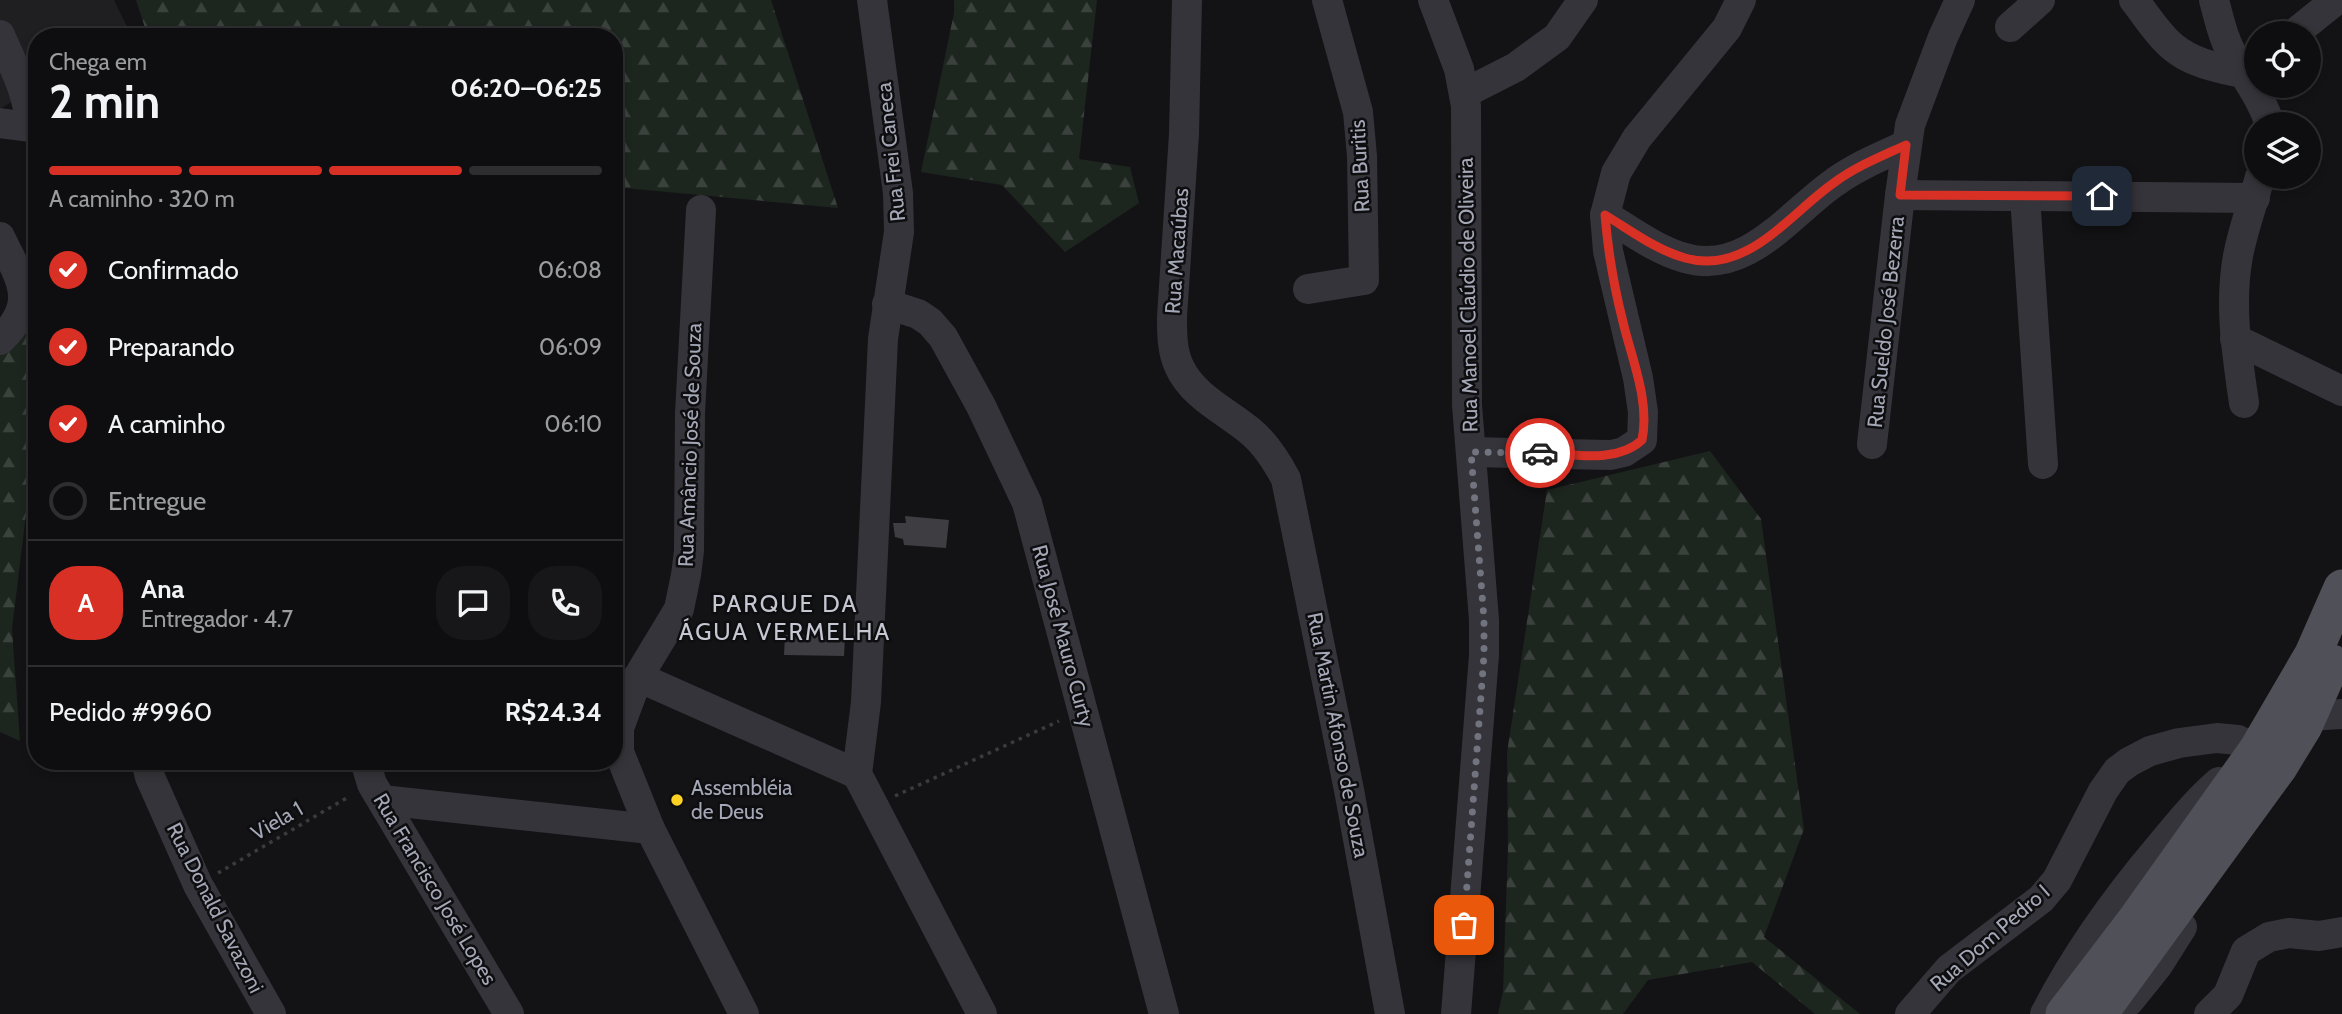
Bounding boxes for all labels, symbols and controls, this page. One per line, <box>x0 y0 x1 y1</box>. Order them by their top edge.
map controls <box>2244 21 2321 189</box>
button: locate <box>2244 21 2321 98</box>
text: Chega em <box>49 48 147 76</box>
text: 06:20–06:25 <box>450 72 602 104</box>
text: 2 min <box>49 74 160 130</box>
street label: Rua Frei Caneca <box>871 81 910 223</box>
button: layers <box>2244 112 2321 189</box>
street label: Rua Buritis <box>1345 119 1374 213</box>
street label: Rua Manoel Claúdio de Oliveira <box>1453 157 1482 433</box>
pin <box>2072 166 2132 226</box>
icon: home <box>2083 177 2121 215</box>
text: A caminho · 320 m <box>49 185 235 213</box>
street label: Rua Macaúbas <box>1160 187 1193 315</box>
street label: Rua Sueldo José Bezerra <box>1862 215 1909 429</box>
icon: check <box>49 251 87 289</box>
text: Confirmado <box>108 254 239 286</box>
text: 06:08 <box>538 256 602 284</box>
street label: Rua Amâncio José de Souza <box>673 322 706 568</box>
icon: check <box>49 328 87 366</box>
text: Preparando <box>108 331 235 363</box>
text: 06:09 <box>539 333 602 361</box>
icon: check <box>49 405 87 443</box>
text: A caminho <box>108 408 225 440</box>
text: 06:10 <box>545 410 602 438</box>
courier <box>1505 418 1575 488</box>
icon: car <box>1521 434 1559 472</box>
text: Entregue <box>108 485 206 517</box>
street label: Rua José Mauro Curty <box>1027 542 1100 730</box>
button: chat <box>436 566 510 640</box>
button: phone <box>528 566 602 640</box>
text: Ana <box>141 573 185 605</box>
text: A <box>78 587 94 619</box>
district label: PARQUE DA ÁGUA VERMELHA <box>679 589 891 646</box>
text: Entregador · 4.7 <box>141 605 293 633</box>
street label: Rua Martin Afonso de Souza <box>1302 610 1375 860</box>
text: Pedido #9960 <box>49 696 212 728</box>
text: R$24.34 <box>505 696 602 728</box>
place label: Assembléia de Deus <box>691 775 792 824</box>
street label: Rua Francisco José Lopes <box>368 789 503 989</box>
marker: Assembléia de Deus <box>669 792 685 808</box>
street label: Viela 1 <box>246 796 307 845</box>
street label: Rua Donald Savazoni <box>162 819 269 997</box>
street label: Rua Dom Pedro I <box>1925 879 2055 996</box>
pin <box>1434 895 1494 955</box>
icon: bag <box>1445 906 1483 944</box>

